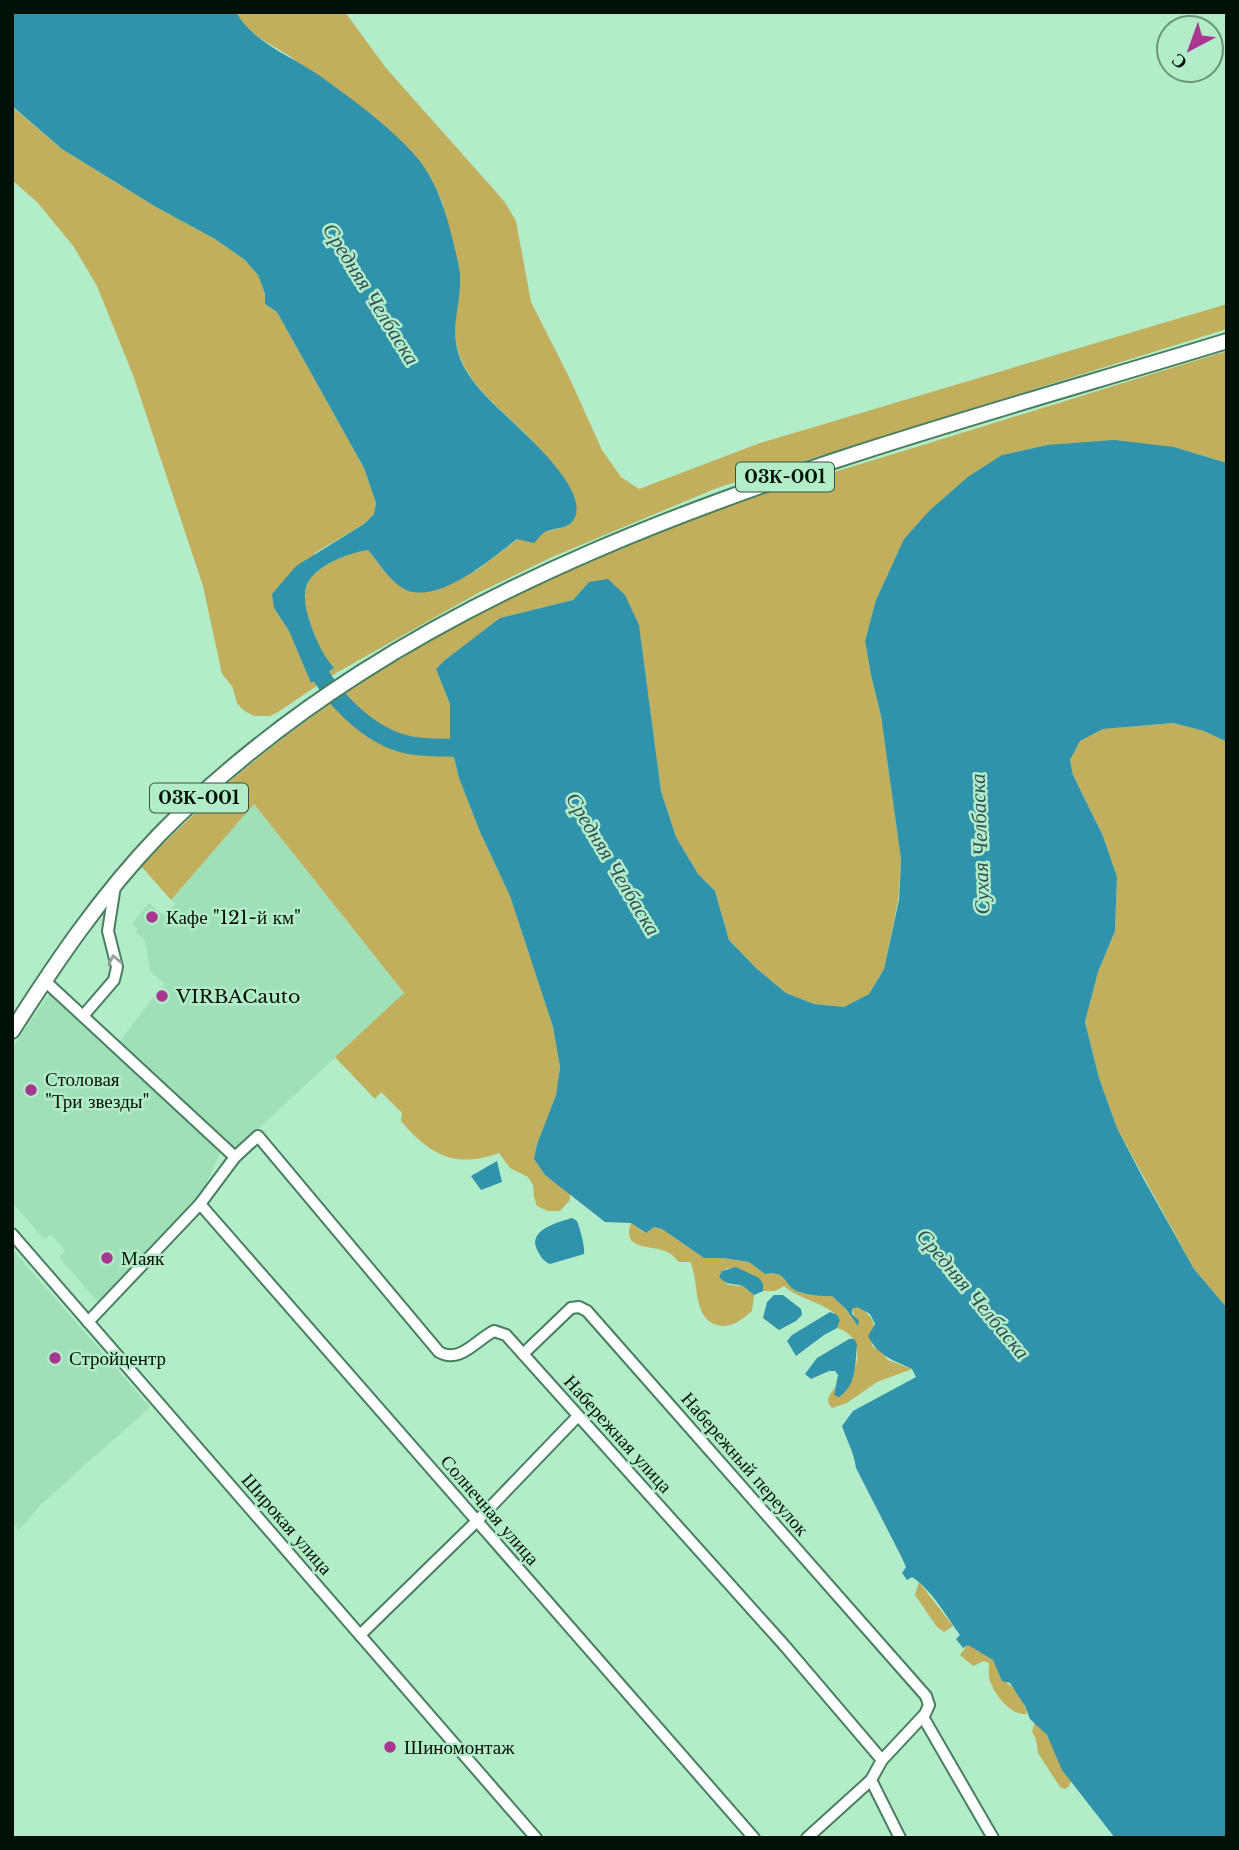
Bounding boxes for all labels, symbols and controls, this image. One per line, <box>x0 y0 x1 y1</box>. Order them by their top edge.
north arrow <box>1155 14 1225 84</box>
text: С <box>1166 48 1192 75</box>
water label: Средняя Челбаска <box>317 218 425 370</box>
road number: 03К-001 <box>736 462 834 491</box>
water label: Сухая Челбаска <box>965 773 995 915</box>
road number: 03К-001 <box>150 784 248 812</box>
water label: Средняя Челбаска <box>560 788 666 940</box>
place label: Кафе "121-й км" <box>166 906 301 929</box>
marker: Кафе "121-й км" <box>144 909 160 925</box>
one-way arrow <box>108 954 123 966</box>
place label: VIRBACauto <box>175 985 300 1008</box>
marker: VIRBACauto <box>154 988 170 1004</box>
place label: Столовая "Три звезды" <box>45 1068 150 1113</box>
marker: Столовая "Три звезды" <box>23 1082 39 1098</box>
water label: Средняя Челбаска <box>911 1223 1035 1365</box>
place label: Маяк <box>121 1247 165 1270</box>
marker: Маяк <box>99 1250 115 1266</box>
place label: Стройцентр <box>69 1347 166 1370</box>
marker: Стройцентр <box>47 1350 63 1366</box>
street label: Набережная улица <box>559 1370 677 1498</box>
street label: Набережный переулок <box>676 1388 814 1541</box>
street label: Солнечная улица <box>436 1450 545 1570</box>
street label: Широкая улица <box>237 1469 338 1580</box>
place label: Шиномонтаж <box>404 1736 515 1759</box>
marker: Шиномонтаж <box>382 1739 398 1755</box>

